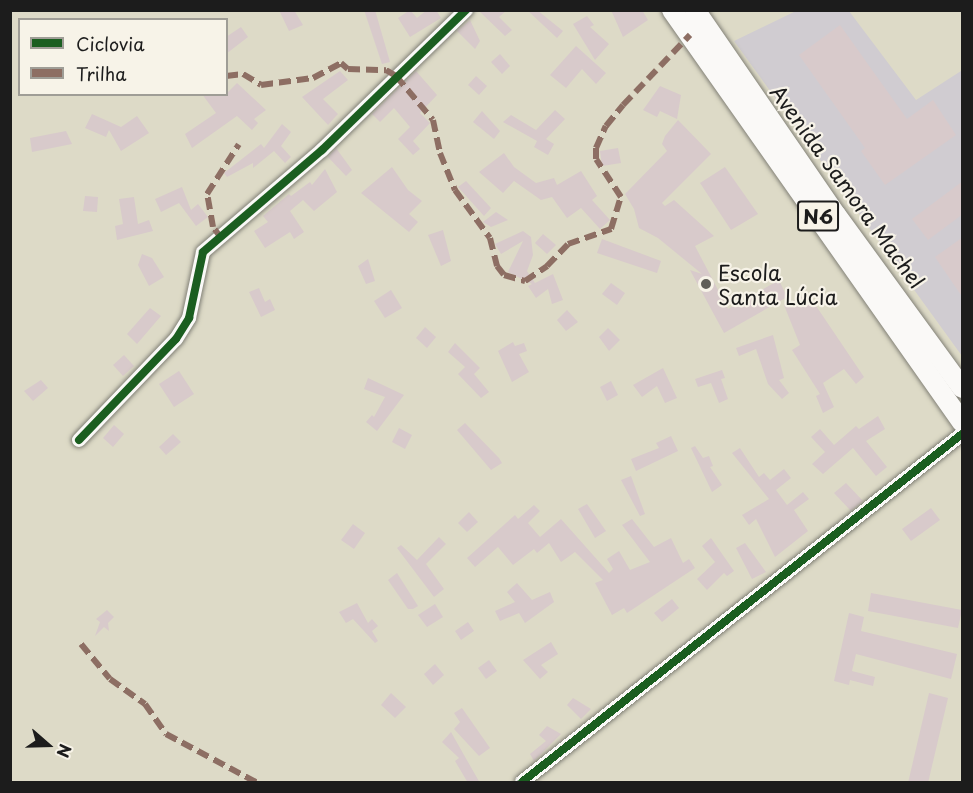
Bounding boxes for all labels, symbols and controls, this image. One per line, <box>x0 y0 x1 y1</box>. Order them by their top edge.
legend <box>18 18 228 96</box>
text: Ciclovia <box>76 30 145 57</box>
text: Trilha <box>76 60 126 87</box>
street label: Avenida Samora Machel <box>766 80 930 292</box>
road number: N6 <box>797 199 839 233</box>
place label: Escola Santa Lúcia <box>718 259 838 309</box>
marker: Escola Santa Lúcia <box>699 277 713 291</box>
north arrow <box>18 715 78 775</box>
text: N <box>51 741 78 761</box>

